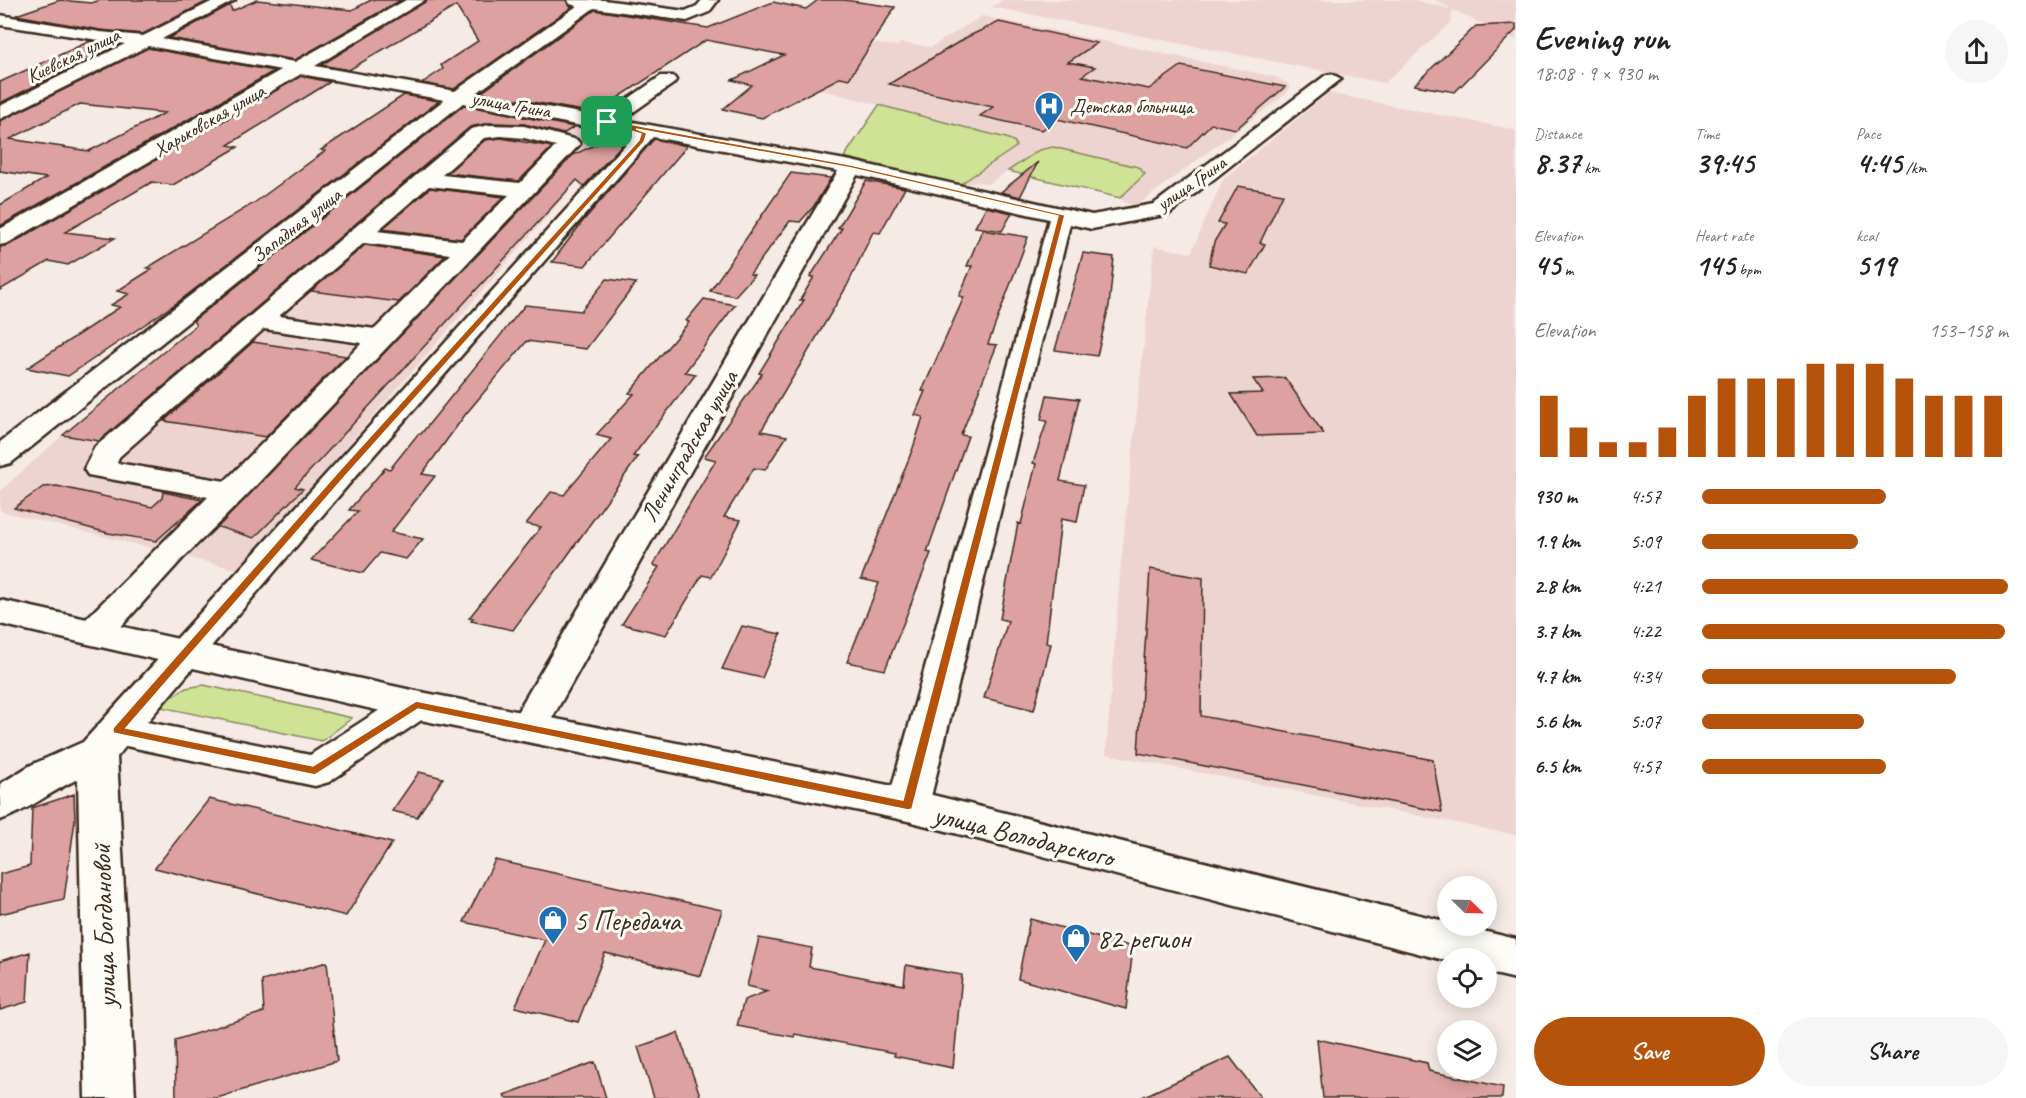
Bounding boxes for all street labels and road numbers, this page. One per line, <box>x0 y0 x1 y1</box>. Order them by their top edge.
street label: Киевская улица <box>22 22 125 89</box>
street label: Харьковская улица <box>149 78 271 162</box>
street label: улица Грина <box>469 85 554 124</box>
street label: улица Грина <box>1151 149 1233 217</box>
street label: Западная улица <box>246 182 347 268</box>
street label: Ленинградская улица <box>634 364 745 527</box>
street label: улица Володарского <box>928 796 1120 875</box>
street label: улица Богдановой <box>83 842 124 1011</box>

